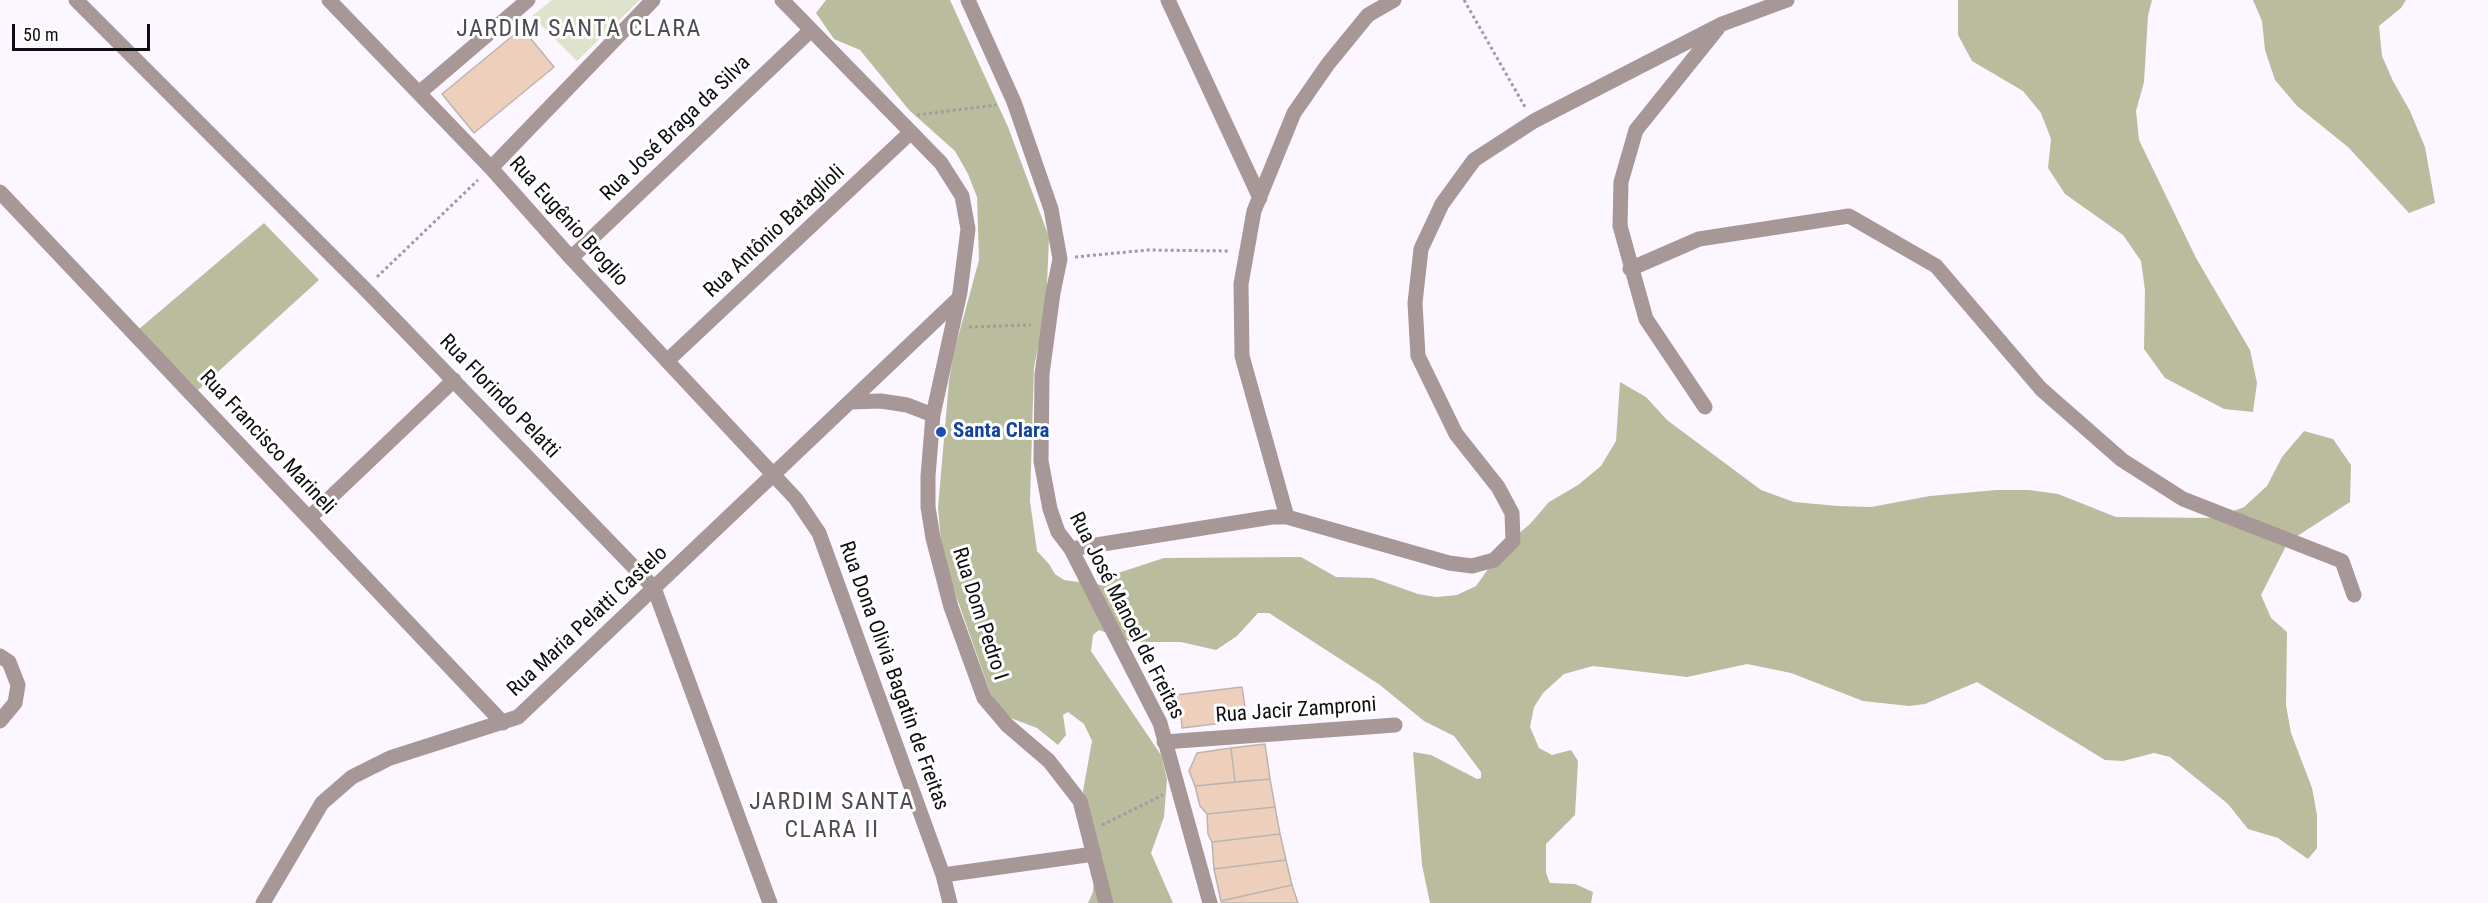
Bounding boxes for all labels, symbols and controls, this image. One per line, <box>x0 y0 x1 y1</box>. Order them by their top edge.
scale bar <box>15 12 153 50</box>
district label: JARDIM SANTA CLARA <box>456 16 702 44</box>
text: 50 m <box>23 24 58 45</box>
street label: Rua José Braga da Silva <box>596 51 756 207</box>
street label: Rua Eugênio Broglio <box>503 152 633 292</box>
street label: Rua Antônio Bataglioli <box>699 160 851 304</box>
street label: Rua Florindo Pelatti <box>434 330 564 464</box>
street label: Rua Francisco Marineli <box>194 366 340 520</box>
place label: Santa Clara <box>953 419 1049 445</box>
marker: Santa Clara <box>934 425 948 439</box>
street label: Rua José Manoel de Freitas <box>1063 508 1189 724</box>
street label: Rua Dona Olivia Bagatin de Freitas <box>833 538 953 814</box>
street label: Rua Maria Pelatti Castelo <box>503 541 673 703</box>
street label: Rua Dom Pedro I <box>946 545 1012 683</box>
street label: Rua Jacir Zamproni <box>1215 693 1377 729</box>
district label: JARDIM SANTA CLARA II <box>749 789 915 845</box>

